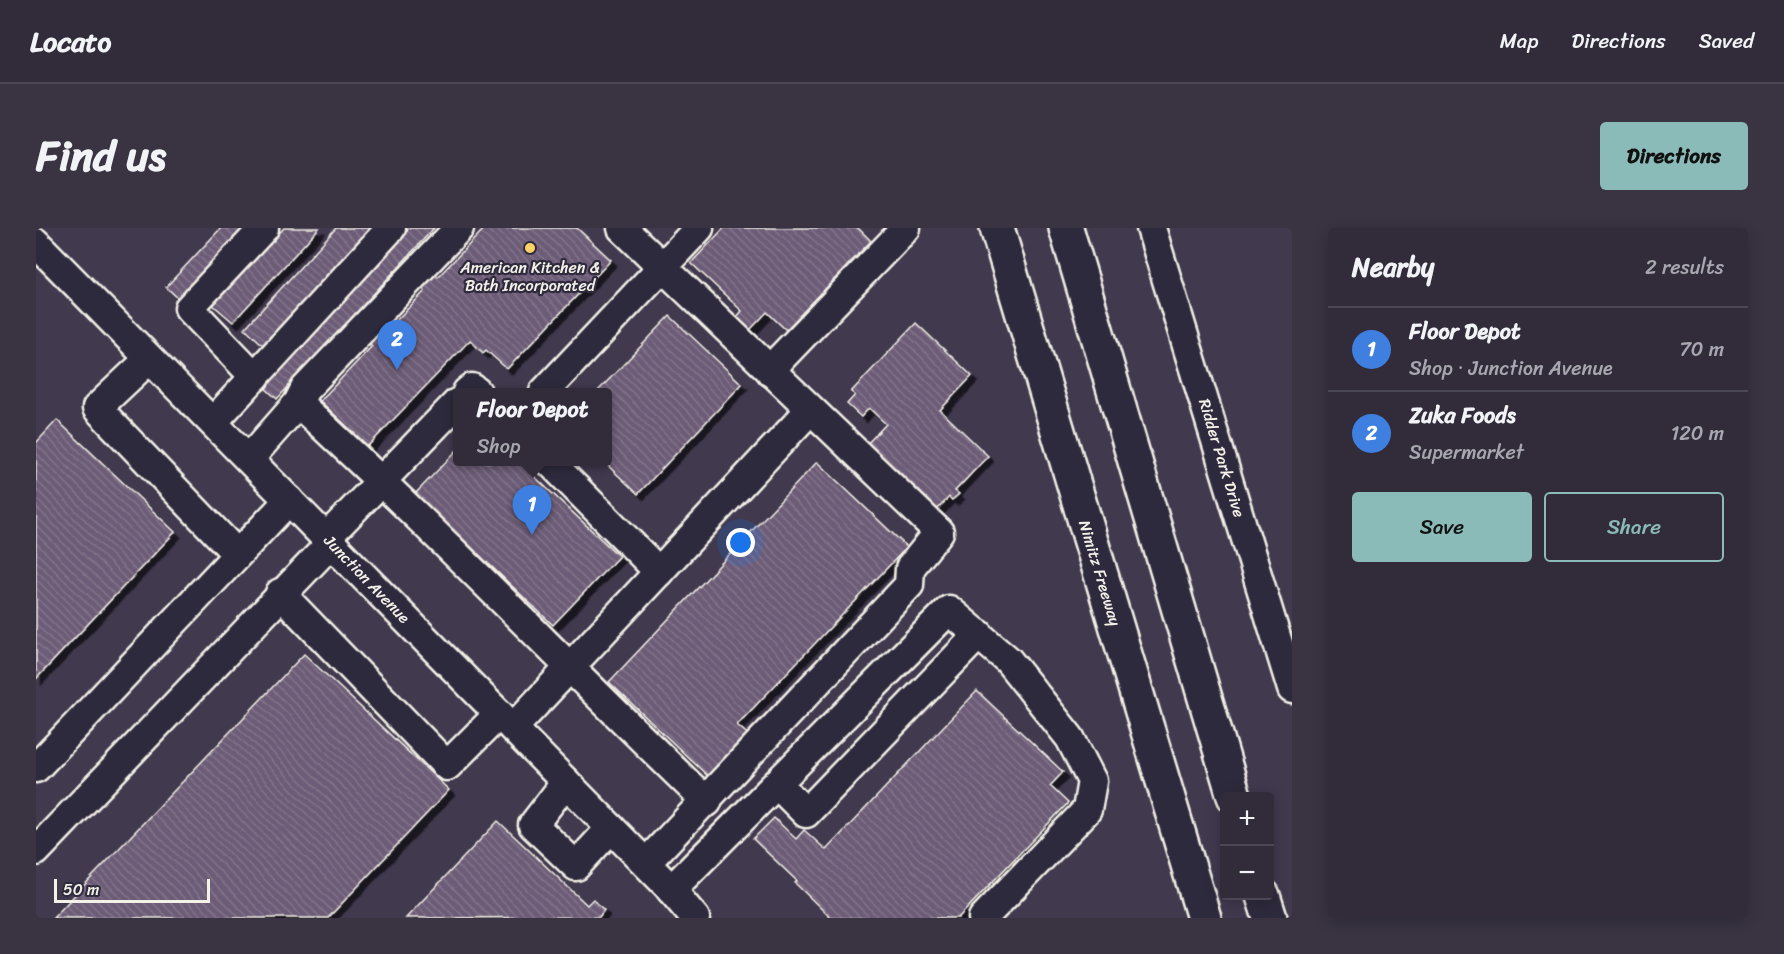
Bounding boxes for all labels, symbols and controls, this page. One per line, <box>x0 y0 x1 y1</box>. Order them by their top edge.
text: Locato <box>30 17 111 66</box>
text: Map <box>1500 22 1538 60</box>
text: Directions <box>1571 22 1666 60</box>
text: Saved <box>1699 22 1754 60</box>
text: Find us <box>36 119 166 193</box>
button: Directions <box>1600 122 1748 190</box>
marker: American Kitchen & Bath Incorporated <box>523 241 537 255</box>
text: Nearby <box>1352 244 1434 290</box>
text: 2 results <box>1645 250 1724 285</box>
place label: American Kitchen & Bath Incorporated <box>459 253 600 300</box>
text: Floor Depot <box>1409 312 1521 351</box>
pin: 2 <box>378 320 416 370</box>
text: 1 <box>1367 332 1376 367</box>
text: 70 m <box>1679 332 1724 367</box>
text: Shop · Junction Avenue <box>1409 351 1613 386</box>
popup <box>453 388 612 466</box>
text: Floor Depot <box>477 390 588 429</box>
street label: Ridder Park Drive <box>1190 395 1254 521</box>
text: Zuka Foods <box>1409 396 1516 435</box>
text: 2 <box>1366 416 1377 451</box>
text: 120 m <box>1671 416 1724 451</box>
text: Shop <box>477 429 521 464</box>
text: Supermarket <box>1409 435 1524 470</box>
pin: 1 <box>512 486 552 535</box>
button: Save <box>1352 492 1532 562</box>
button: Share <box>1544 492 1724 562</box>
street label: Nimitz Freeway <box>1070 516 1130 630</box>
street label: Junction Avenue <box>316 527 418 631</box>
your location <box>726 528 755 557</box>
map controls <box>1220 792 1274 900</box>
button: + <box>1220 792 1274 846</box>
button: − <box>1220 846 1274 900</box>
text: 50 m <box>63 875 99 904</box>
scale bar <box>54 876 210 904</box>

